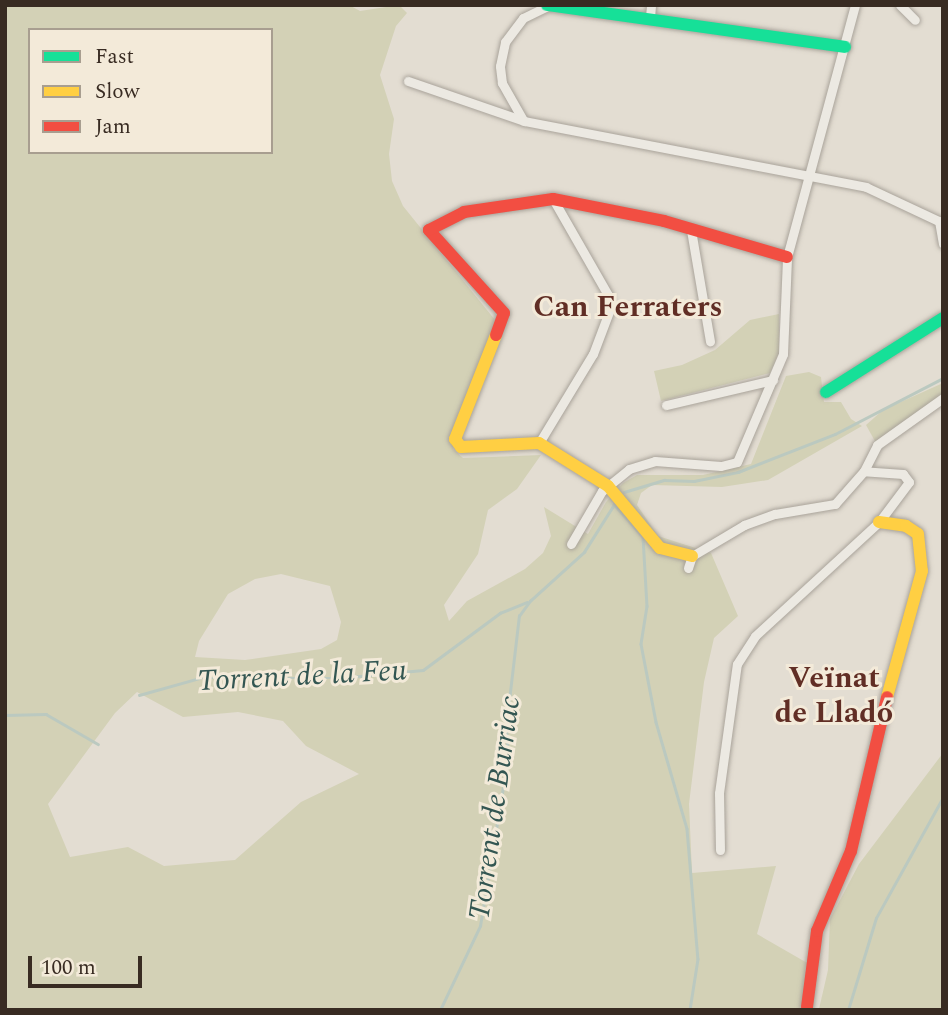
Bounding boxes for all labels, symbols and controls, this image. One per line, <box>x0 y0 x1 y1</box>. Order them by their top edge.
legend <box>28 28 273 154</box>
text: Fast <box>95 41 134 73</box>
text: Slow <box>95 76 139 108</box>
text: Jam <box>95 111 131 143</box>
district label: Can Ferraters <box>533 289 723 325</box>
water label: Torrent de la Feu <box>196 653 408 699</box>
district label: Veïnat de Lladó <box>775 660 893 730</box>
water label: Torrent de Burriac <box>461 694 529 922</box>
scale bar <box>32 942 145 986</box>
text: 100 m <box>41 952 96 984</box>

